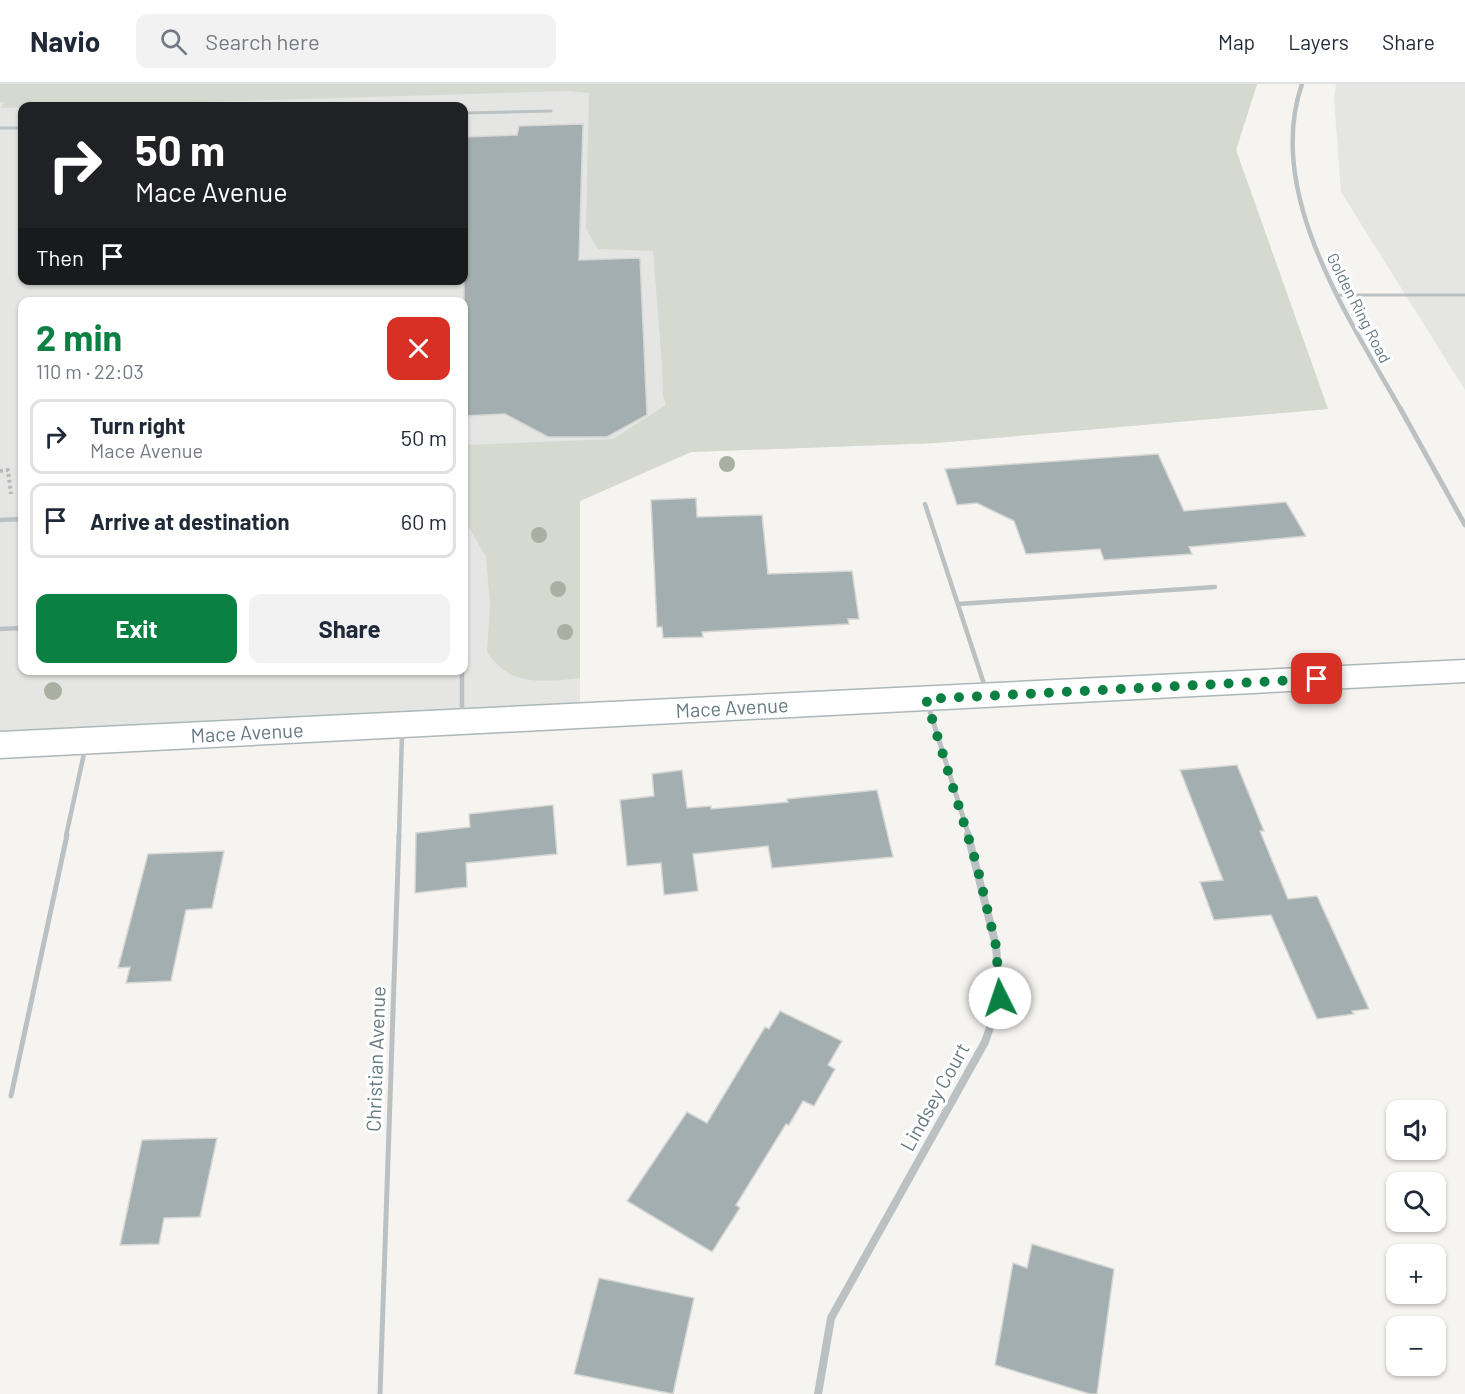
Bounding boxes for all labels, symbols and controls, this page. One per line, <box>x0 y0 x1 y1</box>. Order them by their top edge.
search box <box>136 14 556 68</box>
text: Navio <box>30 24 100 58</box>
icon: search <box>157 25 190 58</box>
text: Search here <box>205 28 320 54</box>
text: Map <box>1218 29 1255 54</box>
text: Layers <box>1288 29 1349 54</box>
text: Share <box>1382 29 1435 54</box>
text: 50 m <box>135 124 225 174</box>
icon: right <box>36 126 114 204</box>
text: Mace Avenue <box>135 175 288 207</box>
icon: arrive <box>96 240 129 273</box>
text: Then <box>36 244 84 270</box>
street label: Golden Ring Road <box>1324 250 1395 366</box>
text: 2 min <box>36 315 122 358</box>
button: close <box>387 317 450 380</box>
text: 110 m · 22:03 <box>36 359 144 383</box>
text: Turn right <box>90 412 185 438</box>
icon: right <box>39 420 72 453</box>
text: 50 m <box>401 424 447 450</box>
text: Mace Avenue <box>90 438 203 462</box>
icon: arrive <box>39 504 72 537</box>
text: Arrive at destination <box>90 508 289 534</box>
text: 60 m <box>401 508 447 534</box>
button: Exit <box>36 594 237 663</box>
button: Share <box>249 594 450 663</box>
pin <box>1291 653 1342 704</box>
icon: arrive <box>1300 662 1333 695</box>
street label: Mace Avenue <box>675 692 789 722</box>
street label: Mace Avenue <box>190 717 304 747</box>
position arrow <box>968 966 1032 1030</box>
street label: Christian Avenue <box>360 986 390 1132</box>
street label: Lindsey Court <box>895 1038 974 1155</box>
map controls <box>1386 1100 1446 1376</box>
button: sound <box>1386 1100 1446 1160</box>
button: search <box>1386 1172 1446 1232</box>
button: + <box>1386 1244 1446 1304</box>
button: − <box>1386 1316 1446 1376</box>

